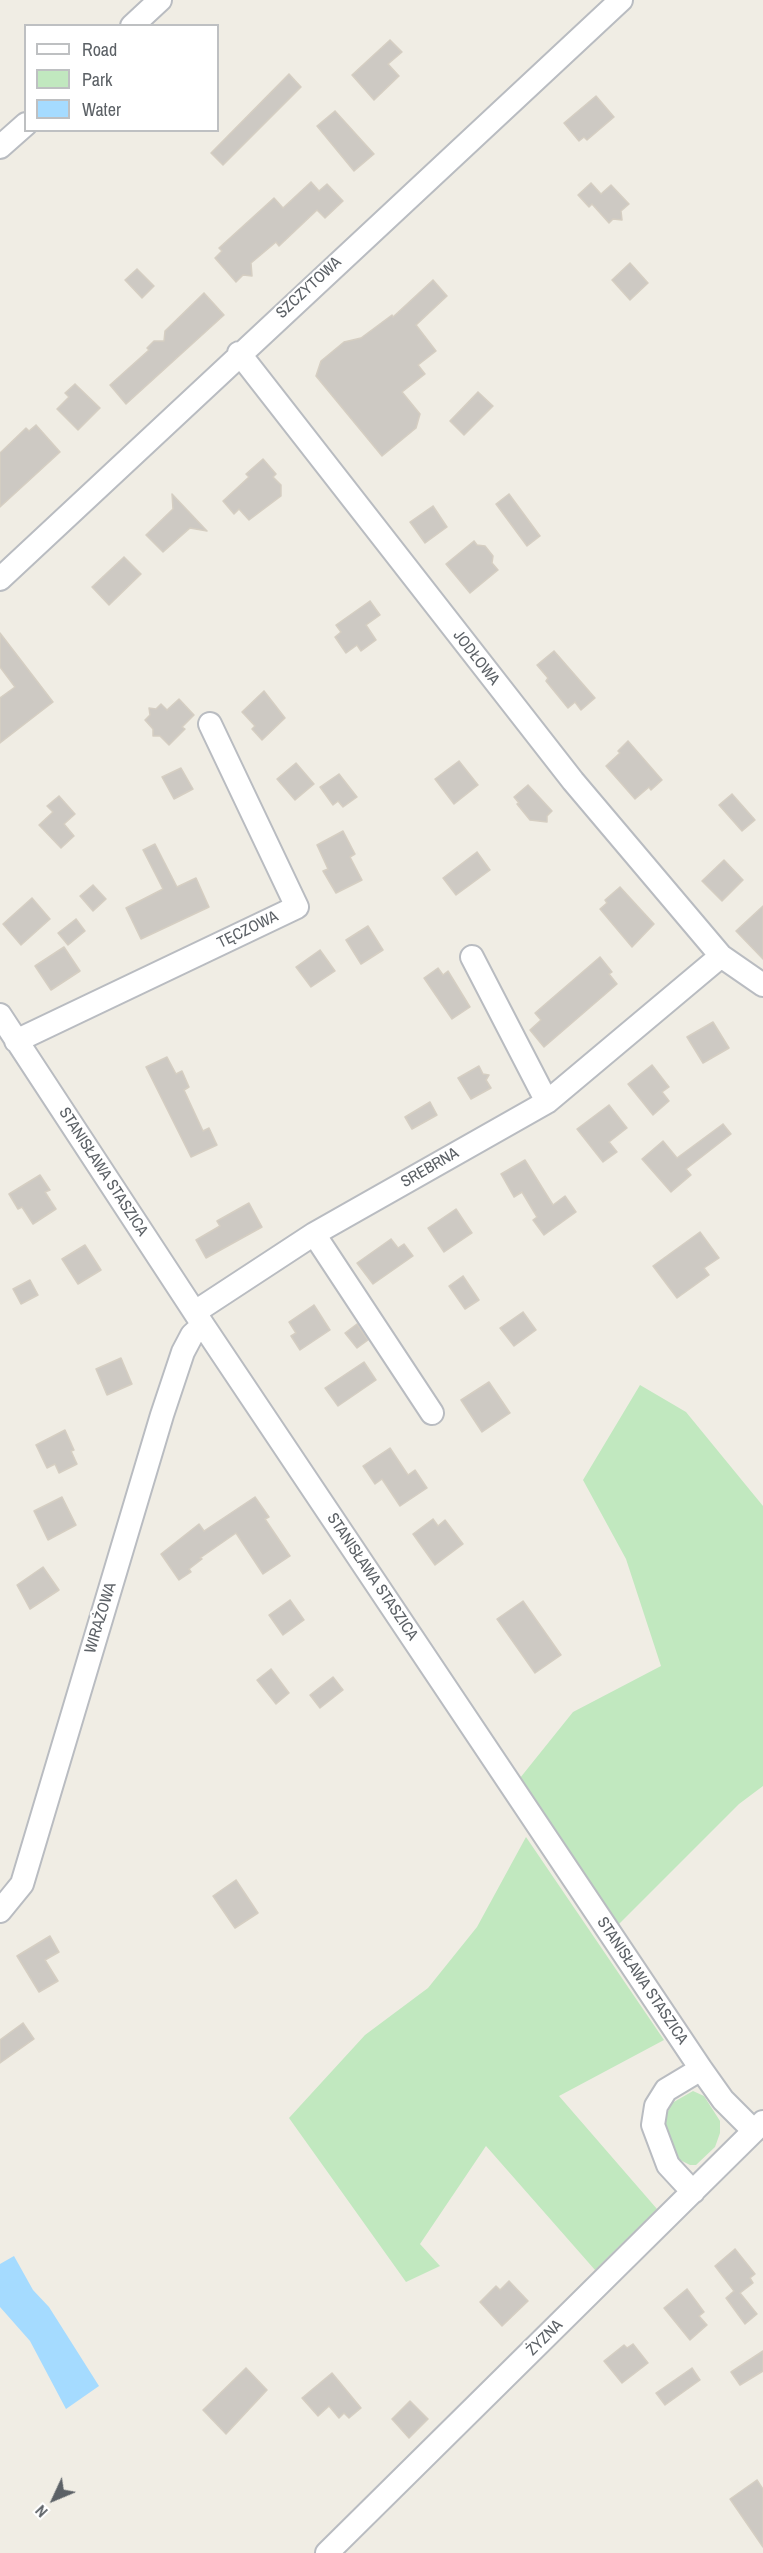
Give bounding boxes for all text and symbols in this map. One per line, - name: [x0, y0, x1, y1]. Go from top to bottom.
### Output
- legend: [24, 24, 219, 132]
- text: Road: [82, 37, 117, 62]
- text: Park: [82, 67, 112, 92]
- text: Water: [82, 97, 121, 122]
- street label: SZCZYTOWA: [273, 253, 345, 323]
- street label: JODŁOWA: [449, 627, 503, 689]
- street label: TĘCZOWA: [215, 907, 281, 953]
- street label: STANISŁAWA STASZICA: [54, 1104, 152, 1240]
- street label: SREBRNA: [398, 1144, 462, 1192]
- street label: STANISŁAWA STASZICA: [322, 1510, 422, 1644]
- street label: WIRAŻOWA: [81, 1580, 121, 1656]
- street label: STANISŁAWA STASZICA: [592, 1914, 692, 2048]
- street label: ŻYZNA: [523, 2316, 567, 2360]
- north arrow: [24, 2469, 84, 2529]
- text: N: [30, 2500, 52, 2523]

